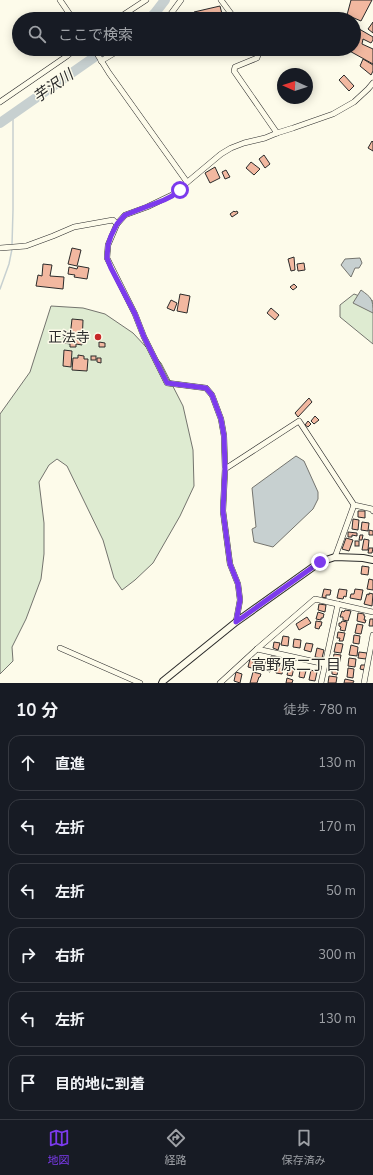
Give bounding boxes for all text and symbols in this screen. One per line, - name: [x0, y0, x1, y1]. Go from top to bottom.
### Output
- search box: [12, 12, 361, 56]
- icon: search: [26, 23, 48, 45]
- text: ここで検索: [58, 25, 133, 45]
- water label: 芋沢川: [29, 64, 79, 107]
- north arrow: [277, 68, 313, 104]
- route start: [171, 181, 189, 199]
- place label: 正法寺: [48, 328, 90, 347]
- marker: 正法寺: [93, 332, 103, 342]
- route end: [311, 553, 329, 571]
- district label: 高野原二丁目: [251, 655, 341, 675]
- text: 10 分: [16, 699, 58, 722]
- text: 徒歩 · 780 m: [283, 701, 357, 719]
- icon: ahead: [17, 752, 39, 774]
- text: 直進: [55, 754, 85, 774]
- text: 130 m: [318, 754, 356, 772]
- icon: left: [17, 816, 39, 838]
- text: 左折: [55, 818, 85, 838]
- text: 170 m: [318, 818, 356, 836]
- icon: left: [17, 880, 39, 902]
- text: 左折: [55, 882, 85, 902]
- text: 50 m: [326, 882, 356, 900]
- icon: right: [17, 944, 39, 966]
- text: 右折: [55, 946, 85, 966]
- text: 300 m: [318, 946, 356, 964]
- icon: left: [17, 1008, 39, 1030]
- text: 左折: [55, 1010, 85, 1030]
- text: 130 m: [318, 1010, 356, 1028]
- icon: arrive: [17, 1072, 39, 1094]
- text: 目的地に到着: [55, 1074, 145, 1094]
- tab: 地図: [48, 1127, 70, 1168]
- tab: 経路: [165, 1127, 187, 1168]
- tab: 保存済み: [282, 1127, 326, 1168]

